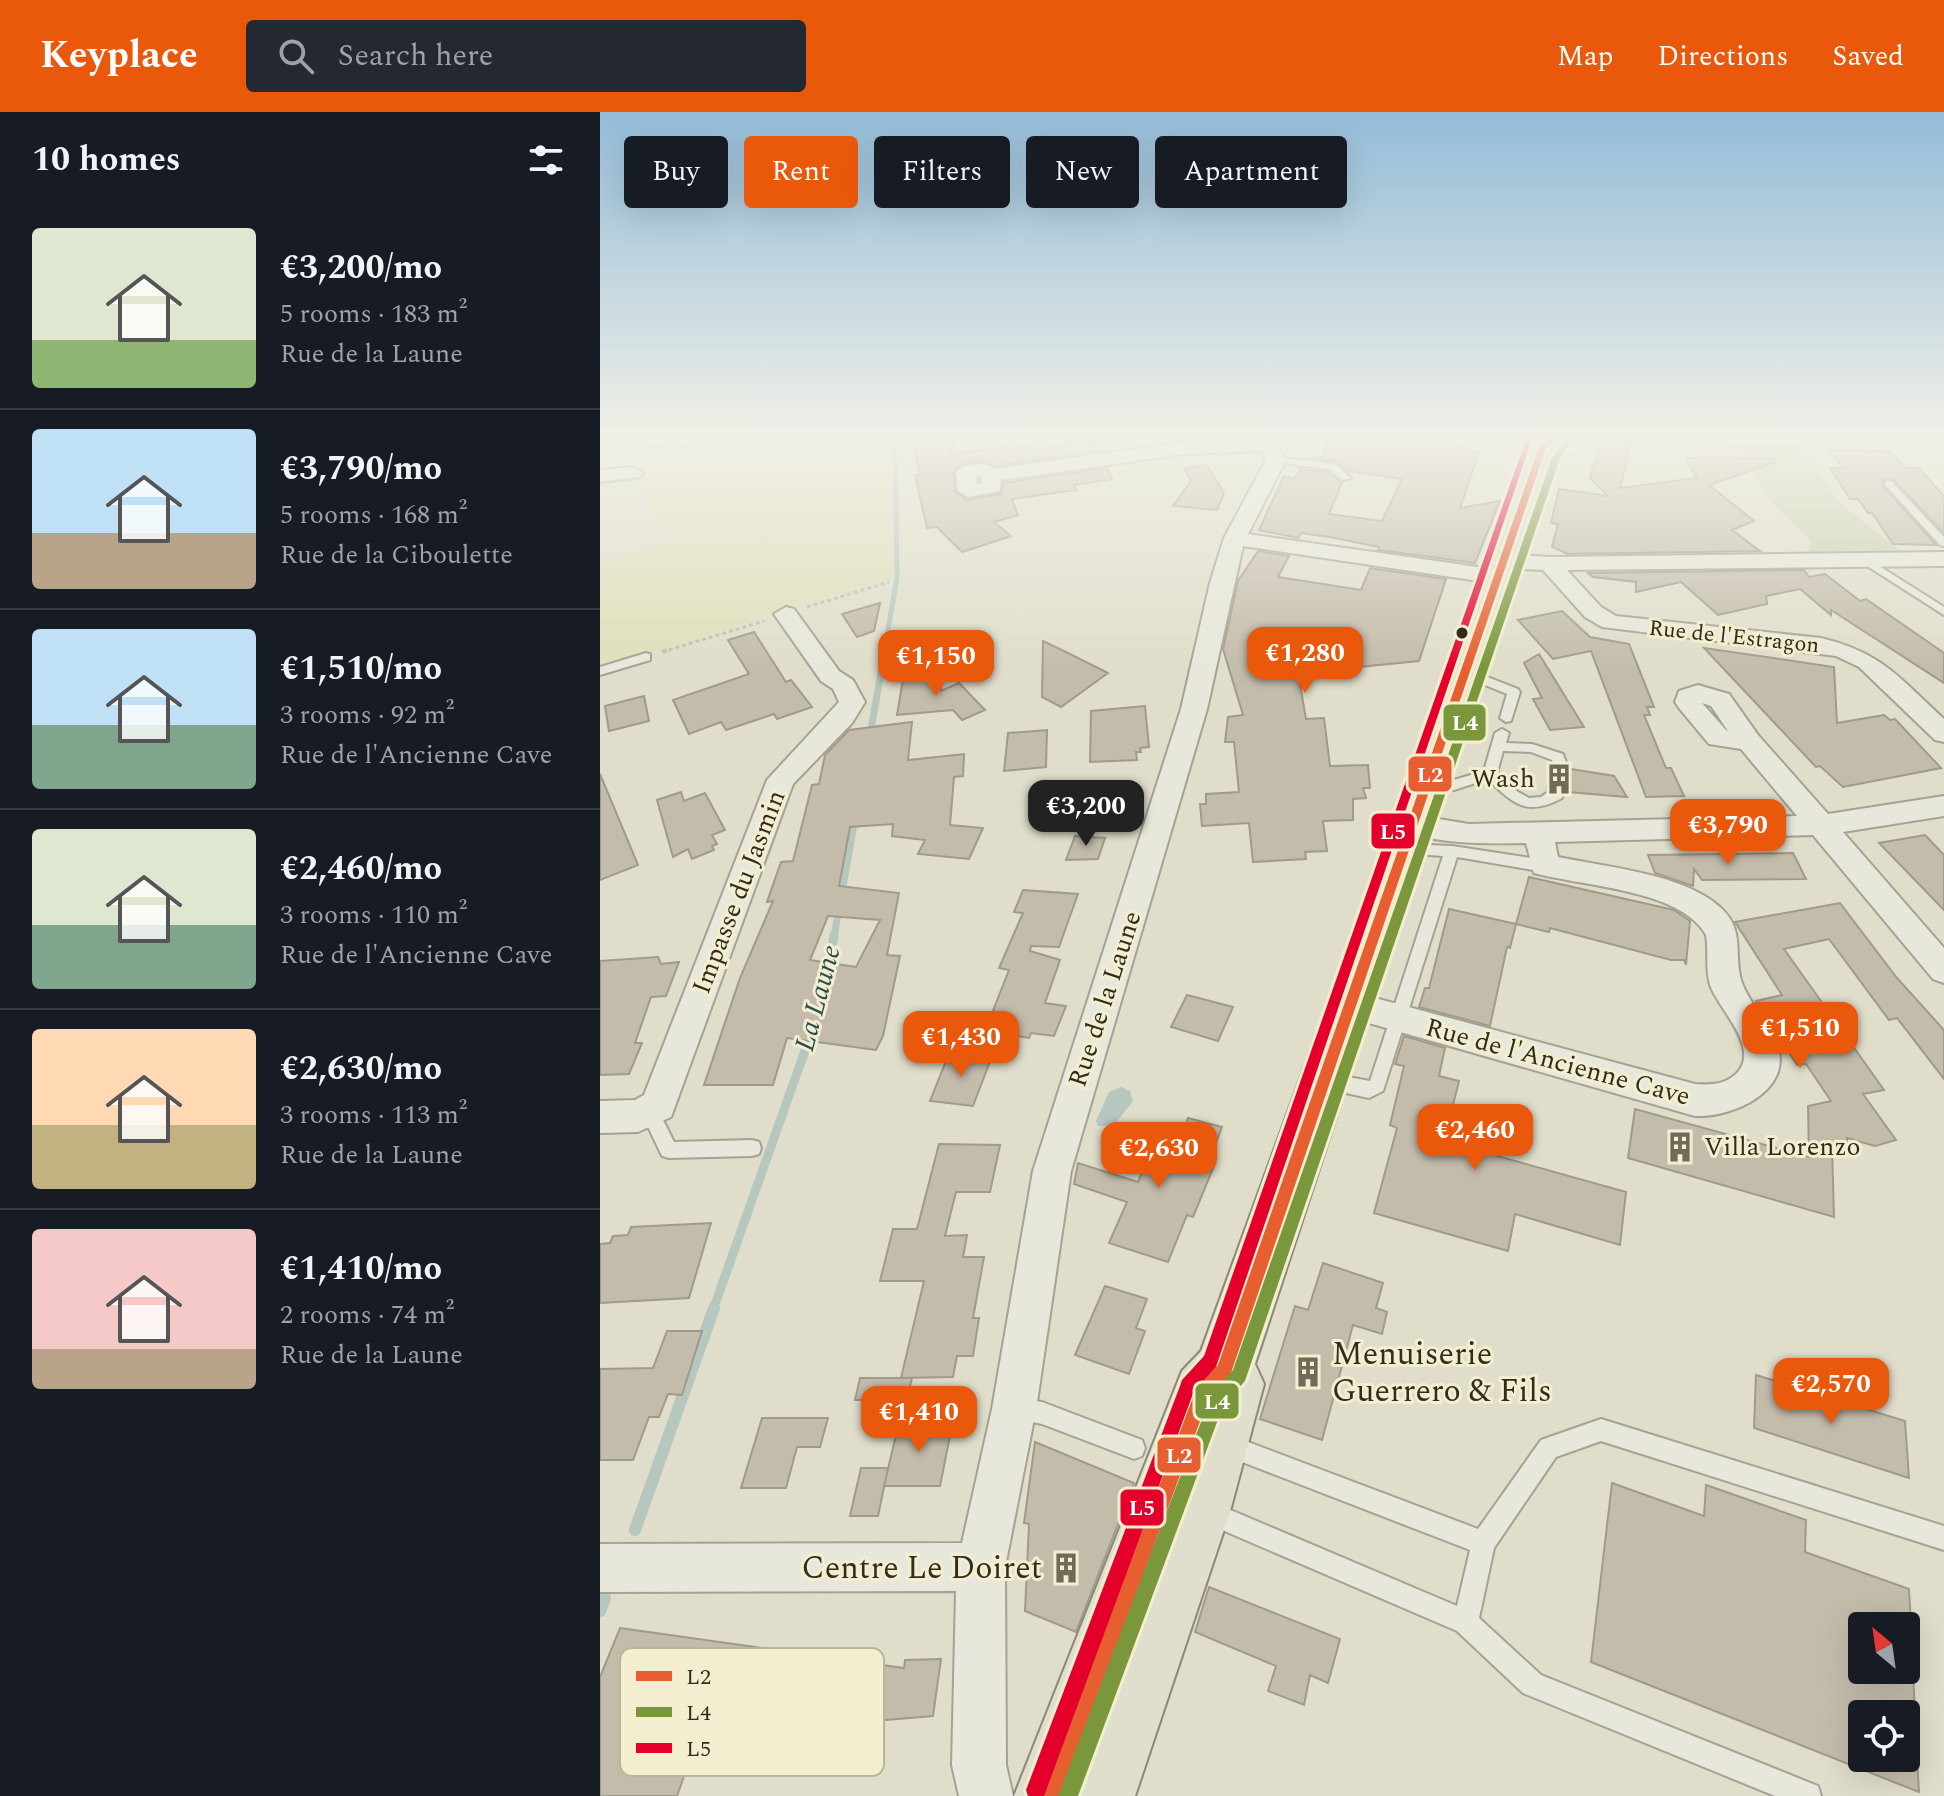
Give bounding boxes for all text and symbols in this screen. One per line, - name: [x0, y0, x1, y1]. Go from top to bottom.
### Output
- search box: [246, 20, 806, 92]
- text: Keyplace: [40, 27, 198, 85]
- text: Search here: [338, 33, 493, 79]
- icon: search: [274, 34, 318, 78]
- text: Map: [1557, 35, 1614, 78]
- text: Directions: [1658, 35, 1788, 78]
- text: Saved: [1832, 35, 1904, 78]
- text: 10 homes: [32, 134, 181, 186]
- chip: Buy: [624, 136, 728, 208]
- chip: Rent: [744, 136, 858, 208]
- chip: Filters: [874, 136, 1010, 208]
- chip: New: [1026, 136, 1139, 208]
- chip: Apartment: [1155, 136, 1347, 208]
- icon: filters: [524, 138, 568, 182]
- text: €3,200/mo: [280, 242, 442, 294]
- icon: home: [96, 260, 192, 356]
- text: 5 rooms · 183 m²: [280, 294, 467, 334]
- text: Rue de la Laune: [280, 334, 463, 374]
- text: €3,790/mo: [280, 443, 442, 495]
- icon: home: [96, 461, 192, 557]
- text: 5 rooms · 168 m²: [280, 495, 467, 535]
- text: Rue de la Ciboulette: [280, 535, 513, 575]
- street label: Rue de l'Estragon: [1647, 612, 1821, 662]
- unlabelled marker: [1454, 625, 1470, 641]
- pin: €1,280: [1240, 627, 1370, 695]
- pin: €1,150: [871, 630, 1001, 698]
- text: €1,280: [1265, 633, 1345, 673]
- text: €1,150: [896, 636, 976, 676]
- text: €1,510/mo: [280, 643, 442, 695]
- icon: home: [96, 661, 192, 757]
- text: 3 rooms · 92 m²: [280, 695, 454, 735]
- line badge: L4: [1442, 703, 1487, 742]
- text: L4: [1452, 707, 1479, 740]
- text: Rue de l'Ancienne Cave: [280, 735, 552, 775]
- line badge: L2: [1407, 755, 1453, 793]
- text: L2: [1417, 759, 1443, 792]
- place label: Wash: [1471, 759, 1535, 799]
- building icon: Wash: [1542, 762, 1576, 796]
- pin: €3,200: [1021, 780, 1151, 848]
- street label: Impasse du Jasmin: [682, 784, 796, 1000]
- text: €3,200: [1046, 786, 1126, 826]
- pin: €3,790: [1663, 799, 1793, 867]
- text: €3,790: [1688, 805, 1768, 845]
- line badge: L5: [1370, 812, 1416, 850]
- text: L5: [1380, 816, 1406, 849]
- text: €2,460/mo: [280, 843, 442, 895]
- icon: home: [96, 861, 192, 957]
- text: 3 rooms · 110 m²: [280, 895, 467, 935]
- street label: Rue de la Laune: [1058, 906, 1152, 1092]
- text: Rue de l'Ancienne Cave: [280, 935, 552, 975]
- water label: La Laune: [783, 940, 853, 1056]
- pin: €1,510: [1735, 1002, 1865, 1070]
- street label: Rue de l'Ancienne Cave: [1421, 1007, 1695, 1117]
- text: €1,510: [1760, 1008, 1840, 1048]
- pin: €1,430: [896, 1011, 1026, 1079]
- text: €1,430: [921, 1017, 1001, 1057]
- text: €2,630/mo: [280, 1043, 442, 1095]
- icon: home: [96, 1061, 192, 1157]
- text: 3 rooms · 113 m²: [280, 1095, 467, 1135]
- pin: €2,460: [1410, 1104, 1540, 1172]
- text: €2,460: [1435, 1110, 1515, 1150]
- pin: €2,630: [1094, 1122, 1224, 1190]
- place label: Villa Lorenzo: [1704, 1127, 1861, 1167]
- text: €2,630: [1119, 1128, 1199, 1168]
- building icon: Villa Lorenzo: [1663, 1130, 1697, 1164]
- text: Rue de la Laune: [280, 1135, 463, 1175]
- text: €1,410/mo: [280, 1243, 442, 1295]
- icon: home: [96, 1261, 192, 1357]
- text: 2 rooms · 74 m²: [280, 1295, 454, 1335]
- place label: Menuiserie Guerrero & Fils: [1332, 1330, 1552, 1416]
- text: Rue de la Laune: [280, 1335, 463, 1375]
- building icon: Menuiserie Guerrero & Fils: [1291, 1355, 1325, 1389]
- pin: €2,570: [1766, 1358, 1896, 1426]
- text: €2,570: [1791, 1364, 1871, 1404]
- line badge: L4: [1194, 1382, 1240, 1420]
- pin: €1,410: [854, 1386, 984, 1454]
- text: L4: [1204, 1386, 1231, 1419]
- text: €1,410: [879, 1392, 959, 1432]
- line badge: L2: [1156, 1436, 1202, 1474]
- text: L2: [1166, 1440, 1192, 1473]
- line badge: L5: [1119, 1488, 1165, 1527]
- text: L5: [1129, 1492, 1155, 1525]
- place label: Centre Le Doiret: [801, 1544, 1042, 1593]
- building icon: Centre Le Doiret: [1049, 1551, 1083, 1585]
- north arrow: [1848, 1612, 1920, 1684]
- map controls: [1848, 1612, 1920, 1772]
- legend: [620, 1648, 884, 1776]
- text: L2: [686, 1661, 711, 1694]
- text: L4: [686, 1697, 711, 1730]
- button: locate: [1848, 1700, 1920, 1772]
- text: L5: [686, 1733, 711, 1766]

